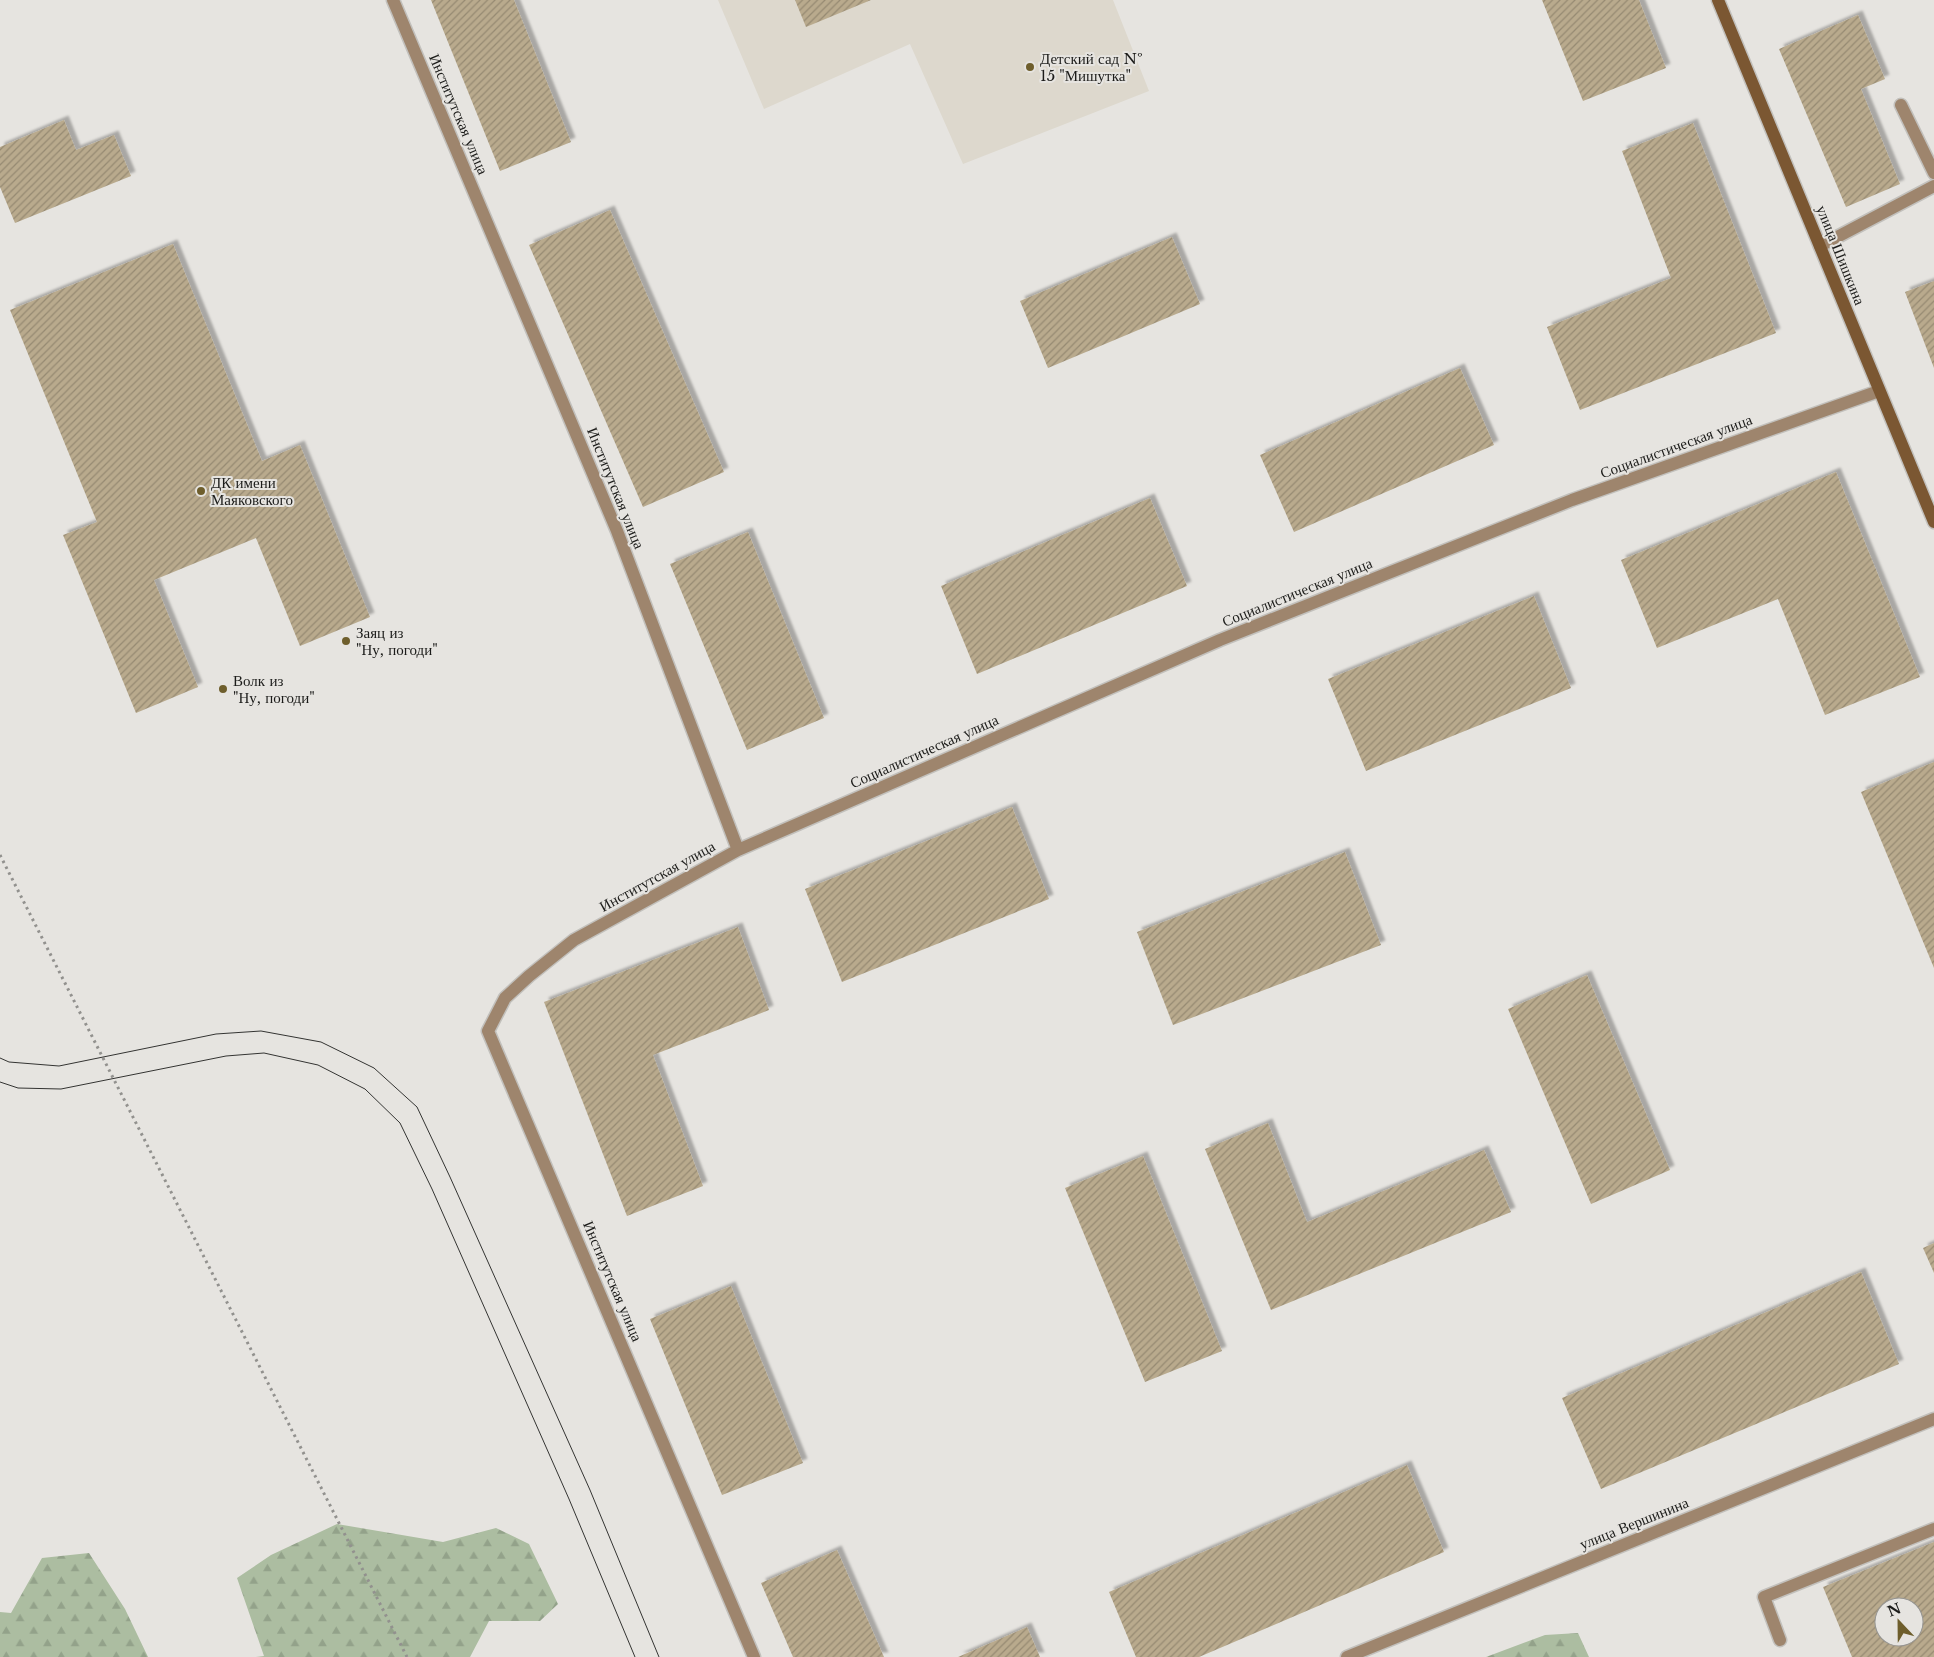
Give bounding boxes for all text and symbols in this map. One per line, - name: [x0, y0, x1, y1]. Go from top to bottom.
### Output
- place label: Детский сад № 15 "Мишутка": [1040, 49, 1143, 85]
- street label: Институтская улица: [425, 51, 493, 178]
- marker: Детский сад № 15 "Мишутка": [1024, 61, 1036, 73]
- street label: улица Шишкина: [1812, 202, 1870, 308]
- street label: Социалистическая улица: [1597, 410, 1755, 482]
- street label: Институтская улица: [583, 424, 649, 552]
- place label: ДК имени Маяковского: [211, 473, 293, 509]
- marker: ДК имени Маяковского: [195, 485, 207, 497]
- street label: Социалистическая улица: [1219, 553, 1375, 631]
- place label: Заяц из "Ну, погоди": [356, 623, 438, 659]
- marker: Заяц из "Ну, погоди": [340, 635, 352, 647]
- place label: Волк из "Ну, погоди": [233, 671, 315, 707]
- marker: Волк из "Ну, погоди": [217, 683, 229, 695]
- street label: Социалистическая улица: [847, 710, 1001, 792]
- street label: Институтская улица: [596, 836, 718, 916]
- street label: Институтская улица: [579, 1218, 647, 1345]
- street label: улица Вершинина: [1577, 1492, 1692, 1554]
- north arrow: [1874, 1597, 1924, 1647]
- text: N: [1885, 1599, 1904, 1621]

